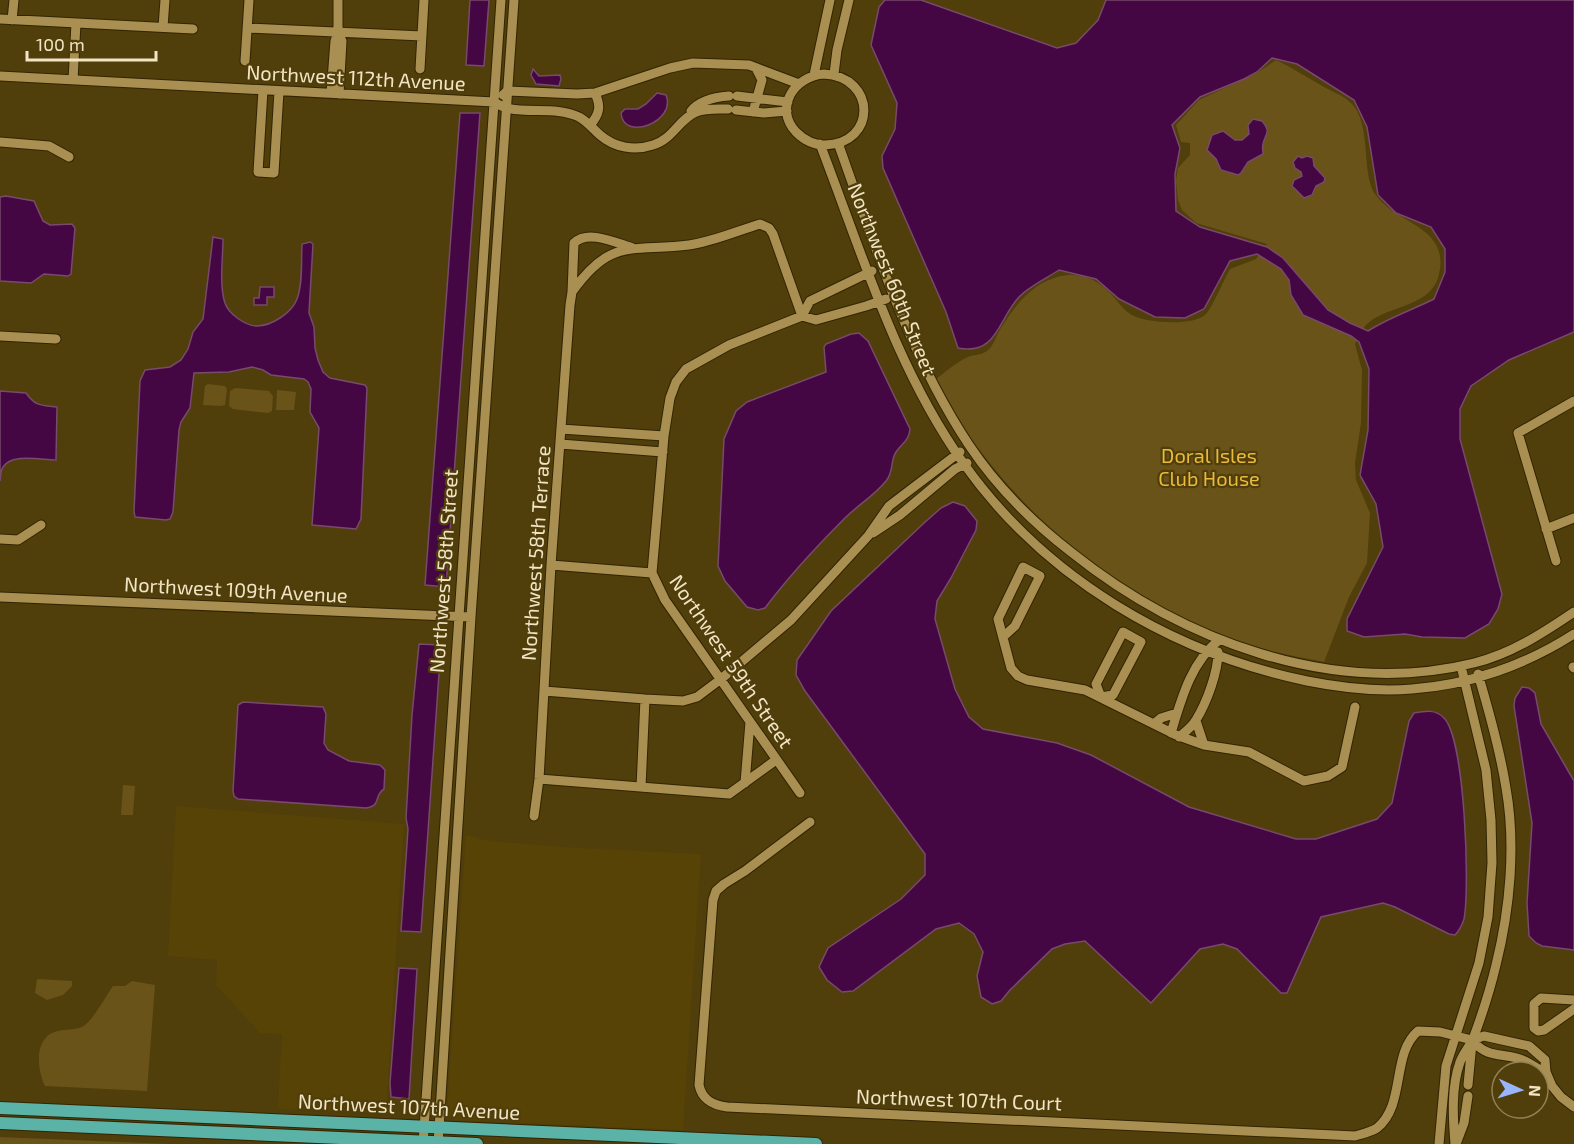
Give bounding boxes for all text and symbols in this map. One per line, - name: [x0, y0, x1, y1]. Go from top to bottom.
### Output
- scale bar: [27, 24, 156, 62]
- text: 100 m: [36, 33, 85, 55]
- street label: Northwest 112th Avenue: [246, 59, 466, 95]
- street label: Northwest 60th Street: [843, 180, 943, 379]
- park label: Doral Isles Club House: [1158, 443, 1260, 490]
- street label: Northwest 58th Terrace: [516, 445, 554, 661]
- street label: Northwest 58th Street: [424, 468, 462, 674]
- street label: Northwest 59th Street: [665, 570, 799, 752]
- street label: Northwest 109th Avenue: [124, 571, 348, 607]
- north arrow: [1490, 1060, 1550, 1120]
- street label: Northwest 107th Court: [856, 1083, 1063, 1115]
- text: N: [1526, 1085, 1545, 1098]
- street label: Northwest 107th Avenue: [297, 1088, 521, 1124]

